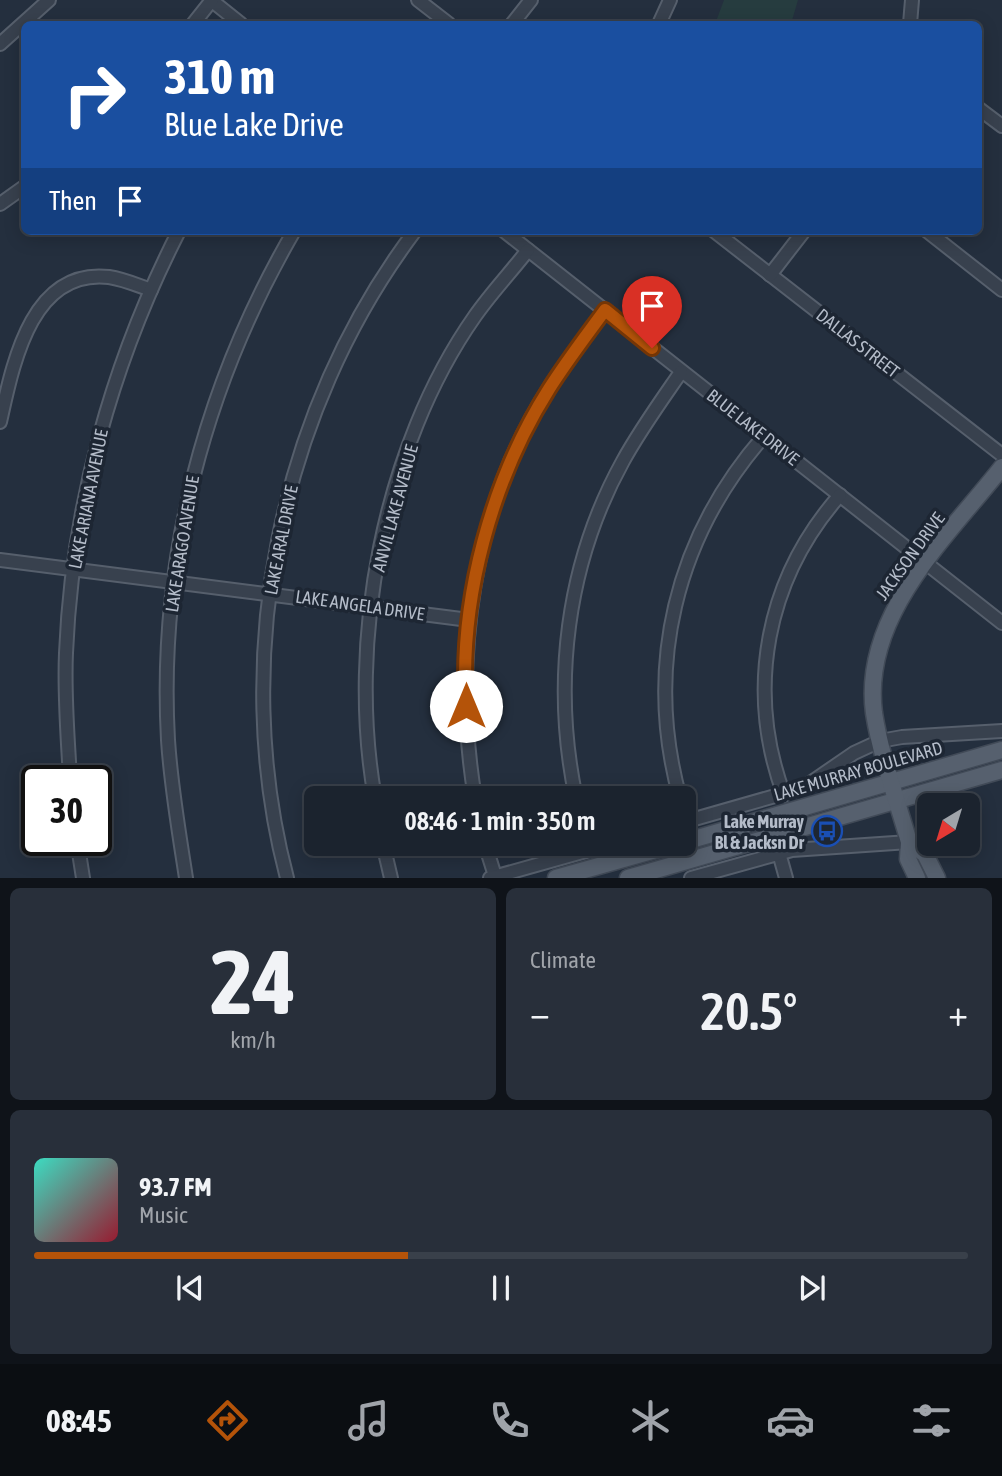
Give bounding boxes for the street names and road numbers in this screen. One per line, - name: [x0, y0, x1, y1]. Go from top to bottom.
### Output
- street label: DALLAS STREET: [812, 304, 904, 382]
- street label: BLUE LAKE DRIVE: [703, 385, 804, 470]
- street label: LAKE ARIANA AVENUE: [64, 427, 112, 571]
- street label: ANVIL LAKE AVENUE: [368, 442, 422, 574]
- street label: LAKE ARAGO AVENUE: [161, 474, 203, 614]
- street label: LAKE ARAL DRIVE: [260, 483, 302, 596]
- street label: JACKSON DRIVE: [871, 508, 949, 604]
- street label: LAKE ANGELA DRIVE: [294, 586, 426, 624]
- street label: LAKE MURRAY BOULEVARD: [771, 737, 945, 805]

